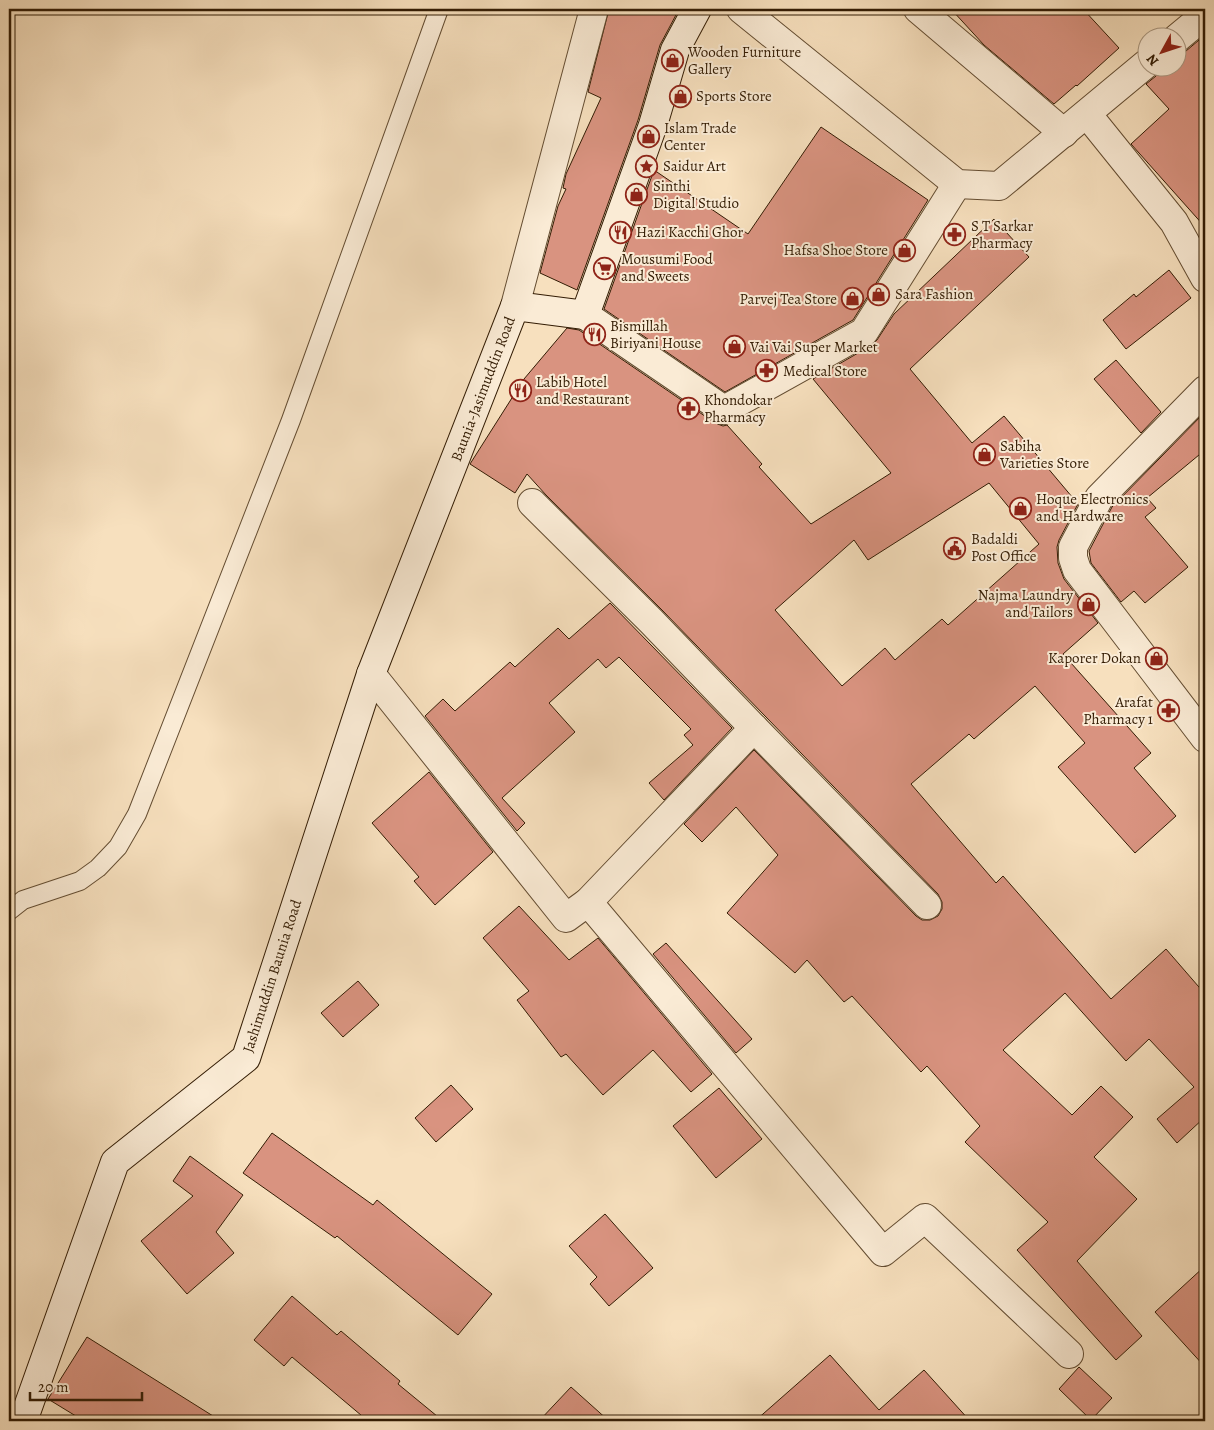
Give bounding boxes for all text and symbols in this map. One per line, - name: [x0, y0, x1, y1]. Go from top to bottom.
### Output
- north arrow: [1136, 28, 1186, 78]
- place label: Wooden Furniture Gallery: [687, 42, 801, 79]
- shop icon: Wooden Furniture Gallery: [660, 49, 684, 73]
- text: N: [1142, 50, 1163, 70]
- shop icon: Sports Store: [668, 84, 692, 108]
- place label: Sports Store: [696, 86, 772, 106]
- place label: Islam Trade Center: [664, 118, 737, 155]
- shop icon: Islam Trade Center: [636, 125, 660, 149]
- place icon: Saidur Art: [635, 154, 659, 178]
- place label: Saidur Art: [663, 156, 726, 176]
- place label: Sinthi Digital Studio: [653, 176, 739, 213]
- shop icon: Sinthi Digital Studio: [625, 183, 649, 207]
- place label: S T Sarkar Pharmacy: [971, 216, 1034, 253]
- restaurant icon: Hazi Kacchi Ghor: [608, 220, 632, 244]
- place label: Hazi Kacchi Ghor: [636, 222, 743, 242]
- pharmacy icon: S T Sarkar Pharmacy: [943, 223, 967, 247]
- shop icon: Hafsa Shoe Store: [892, 238, 916, 262]
- place label: Hafsa Shoe Store: [783, 240, 888, 260]
- place label: Mousumi Food and Sweets: [621, 249, 714, 286]
- supermarket icon: Mousumi Food and Sweets: [593, 256, 617, 280]
- shop icon: Sara Fashion: [867, 282, 891, 306]
- place label: Sara Fashion: [895, 284, 973, 304]
- shop icon: Parvej Tea Store: [841, 287, 865, 311]
- place label: Parvej Tea Store: [740, 289, 837, 309]
- street label: Baunia-Jasimuddin Road: [446, 313, 520, 464]
- place label: Bismillah Biriyani House: [610, 316, 701, 353]
- restaurant icon: Bismillah Biriyani House: [582, 323, 606, 347]
- shop icon: Vai Vai Super Market: [722, 335, 746, 359]
- place label: Vai Vai Super Market: [749, 337, 878, 357]
- pharmacy icon: Medical Store: [755, 359, 779, 383]
- place label: Medical Store: [783, 361, 867, 381]
- place label: Labib Hotel and Restaurant: [536, 372, 630, 409]
- restaurant icon: Labib Hotel and Restaurant: [508, 379, 532, 403]
- place label: Khondokar Pharmacy: [704, 390, 773, 427]
- pharmacy icon: Khondokar Pharmacy: [676, 397, 700, 421]
- place label: Sabiha Varieties Store: [999, 436, 1090, 473]
- shop icon: Sabiha Varieties Store: [972, 443, 996, 467]
- place label: Hoque Electronics and Hardware: [1036, 489, 1149, 526]
- shop icon: Hoque Electronics and Hardware: [1008, 496, 1032, 520]
- place label: Badaldi Post Office: [971, 529, 1037, 566]
- public building icon: Badaldi Post Office: [943, 536, 967, 560]
- place label: Najma Laundry and Tailors: [978, 585, 1073, 622]
- shop icon: Najma Laundry and Tailors: [1077, 592, 1101, 616]
- shop icon: Kaporer Dokan: [1145, 646, 1169, 670]
- place label: Kaporer Dokan: [1048, 648, 1141, 668]
- place label: Arafat Pharmacy 1: [1083, 692, 1153, 729]
- pharmacy icon: Arafat Pharmacy 1: [1157, 699, 1181, 723]
- street label: Jashimuddin Baunia Road: [238, 896, 306, 1055]
- scale bar: [30, 1370, 142, 1402]
- text: 20 m: [38, 1377, 69, 1397]

